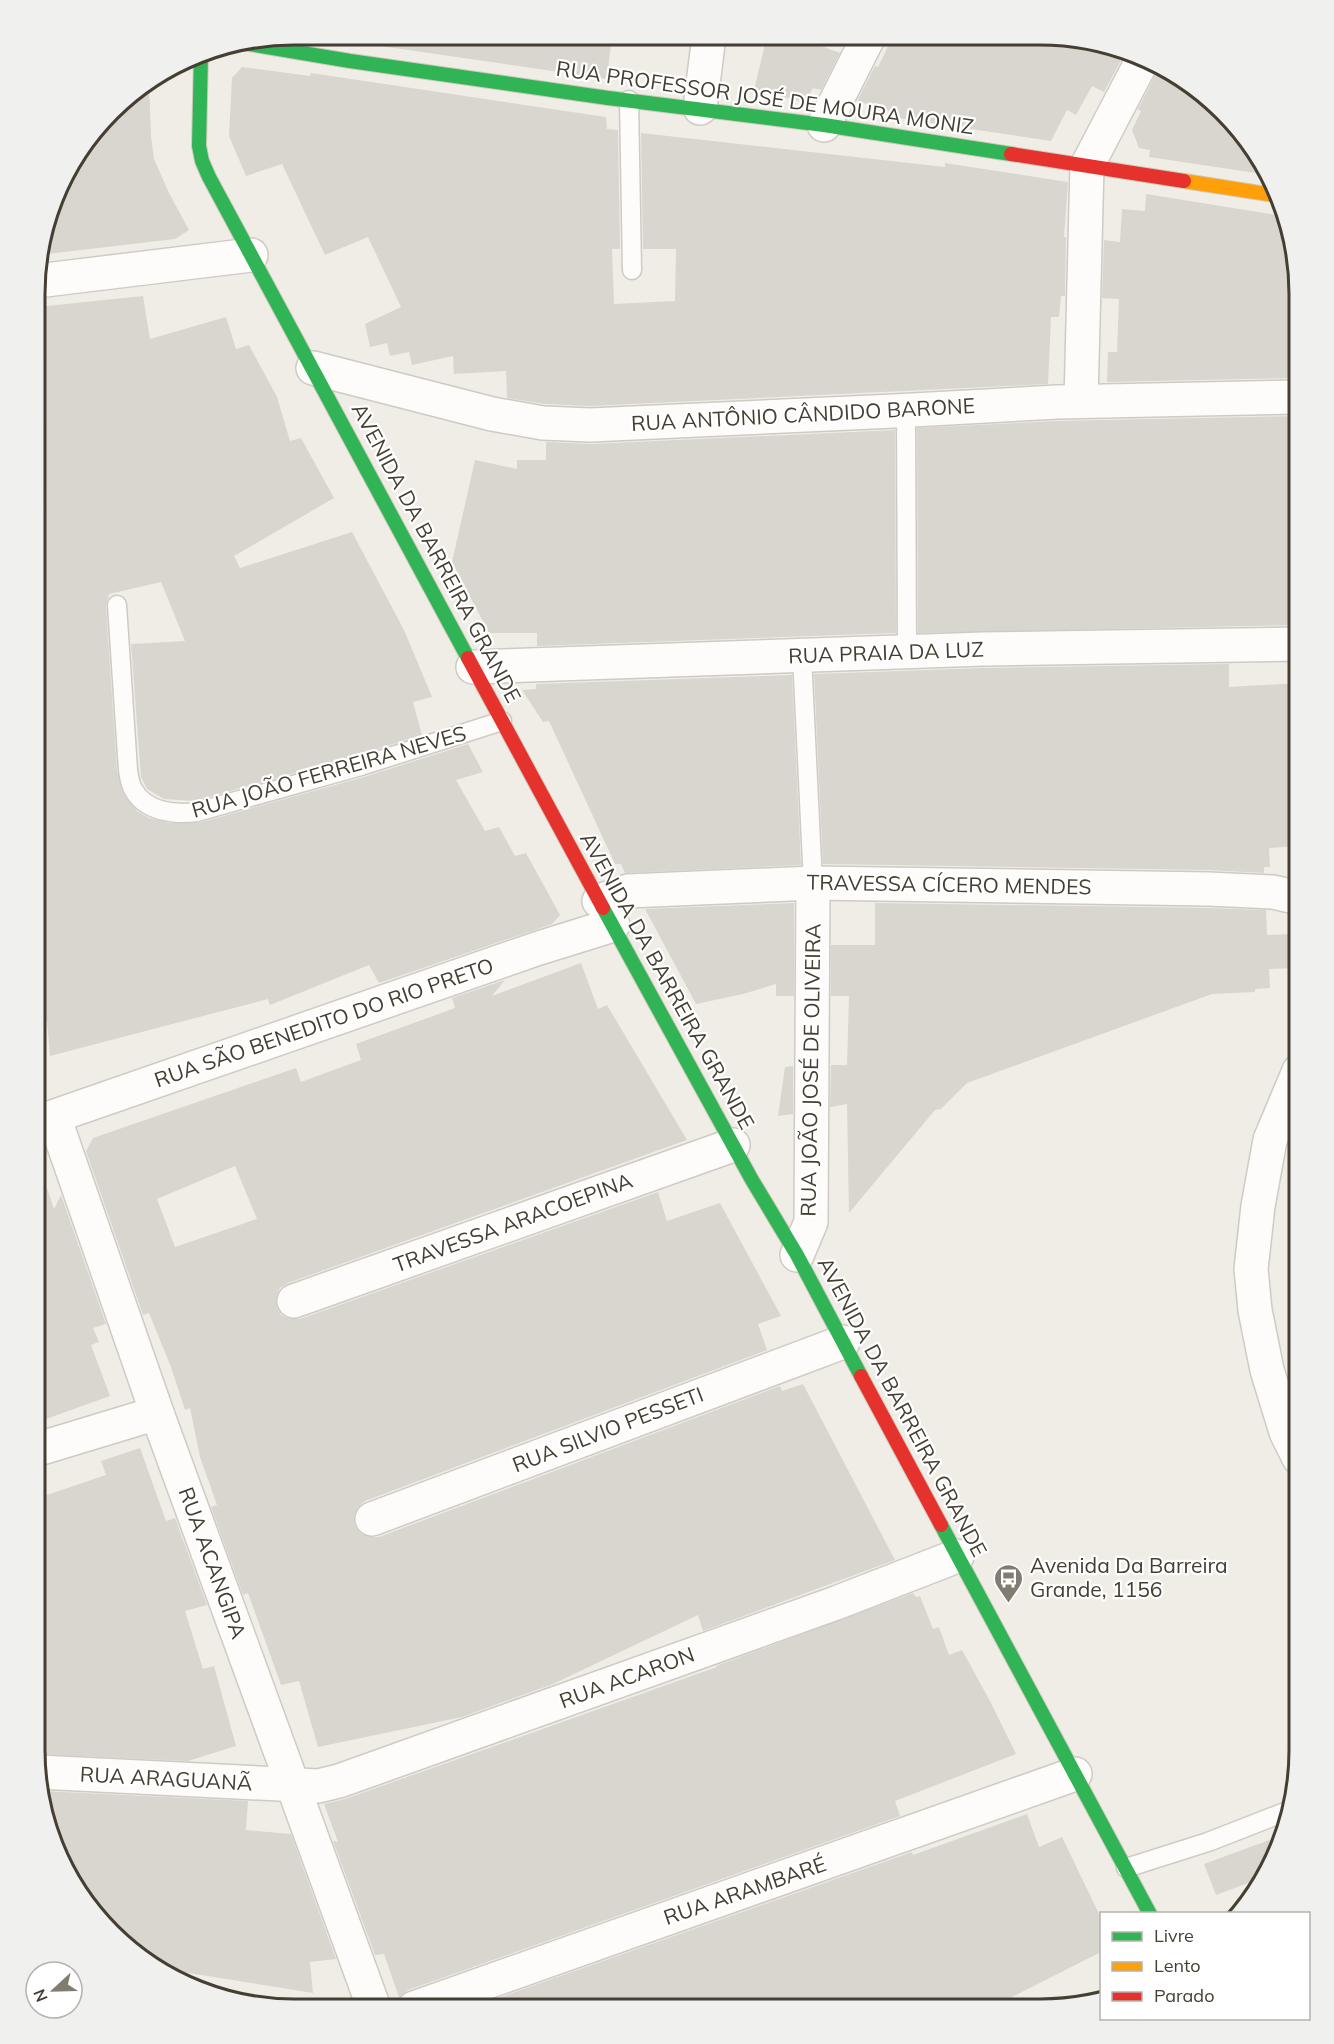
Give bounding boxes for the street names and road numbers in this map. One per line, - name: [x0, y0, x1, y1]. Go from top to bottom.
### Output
- street label: RUA PROFESSOR JOSÉ DE MOURA MONIZ: [555, 55, 976, 139]
- street label: RUA ANTÔNIO CÂNDIDO BARONE: [630, 392, 976, 436]
- street label: AVENIDA DA BARREIRA GRANDE: [347, 398, 527, 707]
- street label: RUA PRAIA DA LUZ: [788, 636, 984, 668]
- street label: RUA JOÃO FERREIRA NEVES: [188, 719, 469, 823]
- street label: AVENIDA DA BARREIRA GRANDE: [575, 827, 761, 1134]
- street label: TRAVESSA CÍCERO MENDES: [806, 869, 1092, 899]
- street label: RUA JOÃO JOSÉ DE OLIVEIRA: [794, 923, 826, 1217]
- street label: RUA SÃO BENEDITO DO RIO PRETO: [151, 952, 497, 1092]
- street label: TRAVESSA ARACOEPINA: [389, 1166, 636, 1277]
- street label: AVENIDA DA BARREIRA GRANDE: [813, 1252, 993, 1561]
- street label: RUA SILVIO PESSETI: [508, 1381, 707, 1478]
- street label: RUA ACANGIPA: [173, 1483, 253, 1643]
- street label: RUA ACARON: [556, 1641, 698, 1713]
- street label: RUA ARAGUANÃ: [79, 1760, 254, 1796]
- street label: RUA ARAMBARÉ: [660, 1850, 829, 1930]

